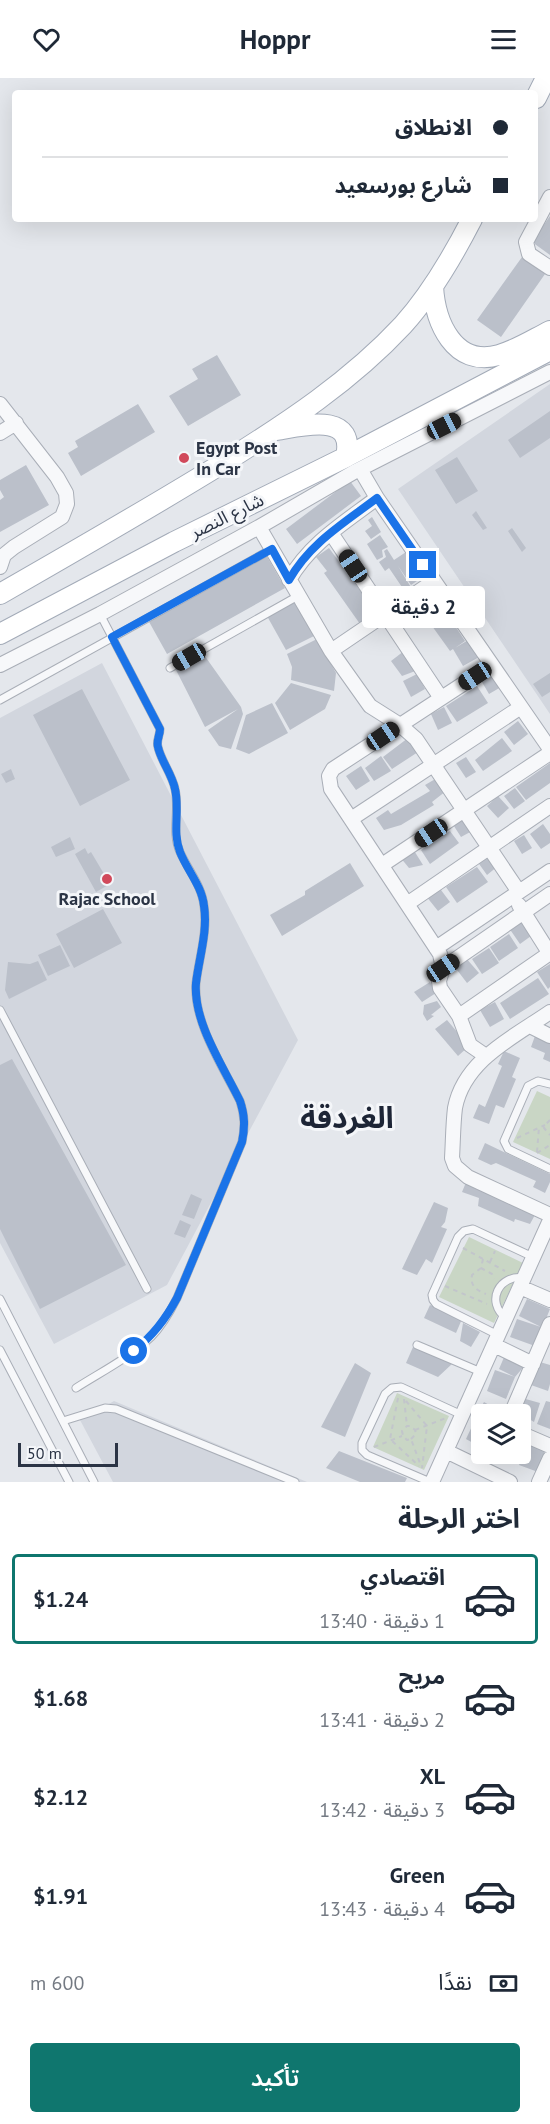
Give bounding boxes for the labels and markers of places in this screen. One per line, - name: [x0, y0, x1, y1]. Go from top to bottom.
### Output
- place label: Egypt Post In Car: [196, 436, 278, 480]
- marker: Egypt Post In Car: [177, 451, 191, 465]
- marker: Rajac School: [100, 872, 114, 886]
- place label: Rajac School: [58, 887, 156, 910]

